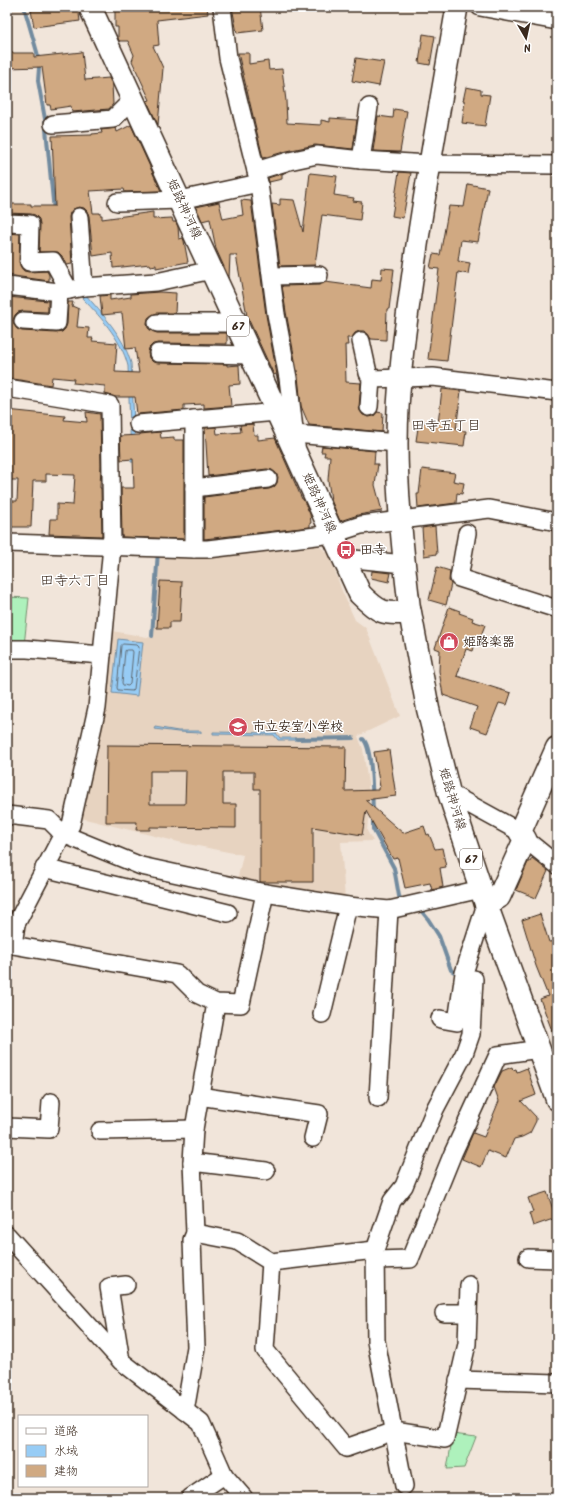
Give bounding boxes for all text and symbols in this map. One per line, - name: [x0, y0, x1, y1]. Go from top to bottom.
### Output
- north arrow: [506, 18, 546, 58]
- text: N: [523, 37, 532, 56]
- street label: 姫路神河線: [161, 175, 208, 244]
- road number: 67: [227, 316, 249, 336]
- district label: 田寺五丁目: [411, 415, 481, 437]
- street label: 姫路神河線: [296, 469, 342, 538]
- bus stop icon: 田寺: [335, 539, 357, 561]
- place label: 田寺: [360, 540, 386, 561]
- district label: 田寺六丁目: [40, 570, 110, 592]
- shop icon: 姫路楽器: [438, 631, 460, 653]
- place label: 姫路楽器: [463, 632, 515, 653]
- school or university icon: 市立安室小学校: [227, 716, 249, 738]
- place label: 市立安室小学校: [252, 717, 343, 738]
- street label: 姫路神河線: [432, 765, 472, 834]
- road number: 67: [460, 849, 482, 869]
- legend: [18, 1415, 148, 1487]
- text: 道路: [54, 1422, 78, 1441]
- text: 水域: [54, 1442, 78, 1461]
- text: 建物: [54, 1462, 78, 1481]

